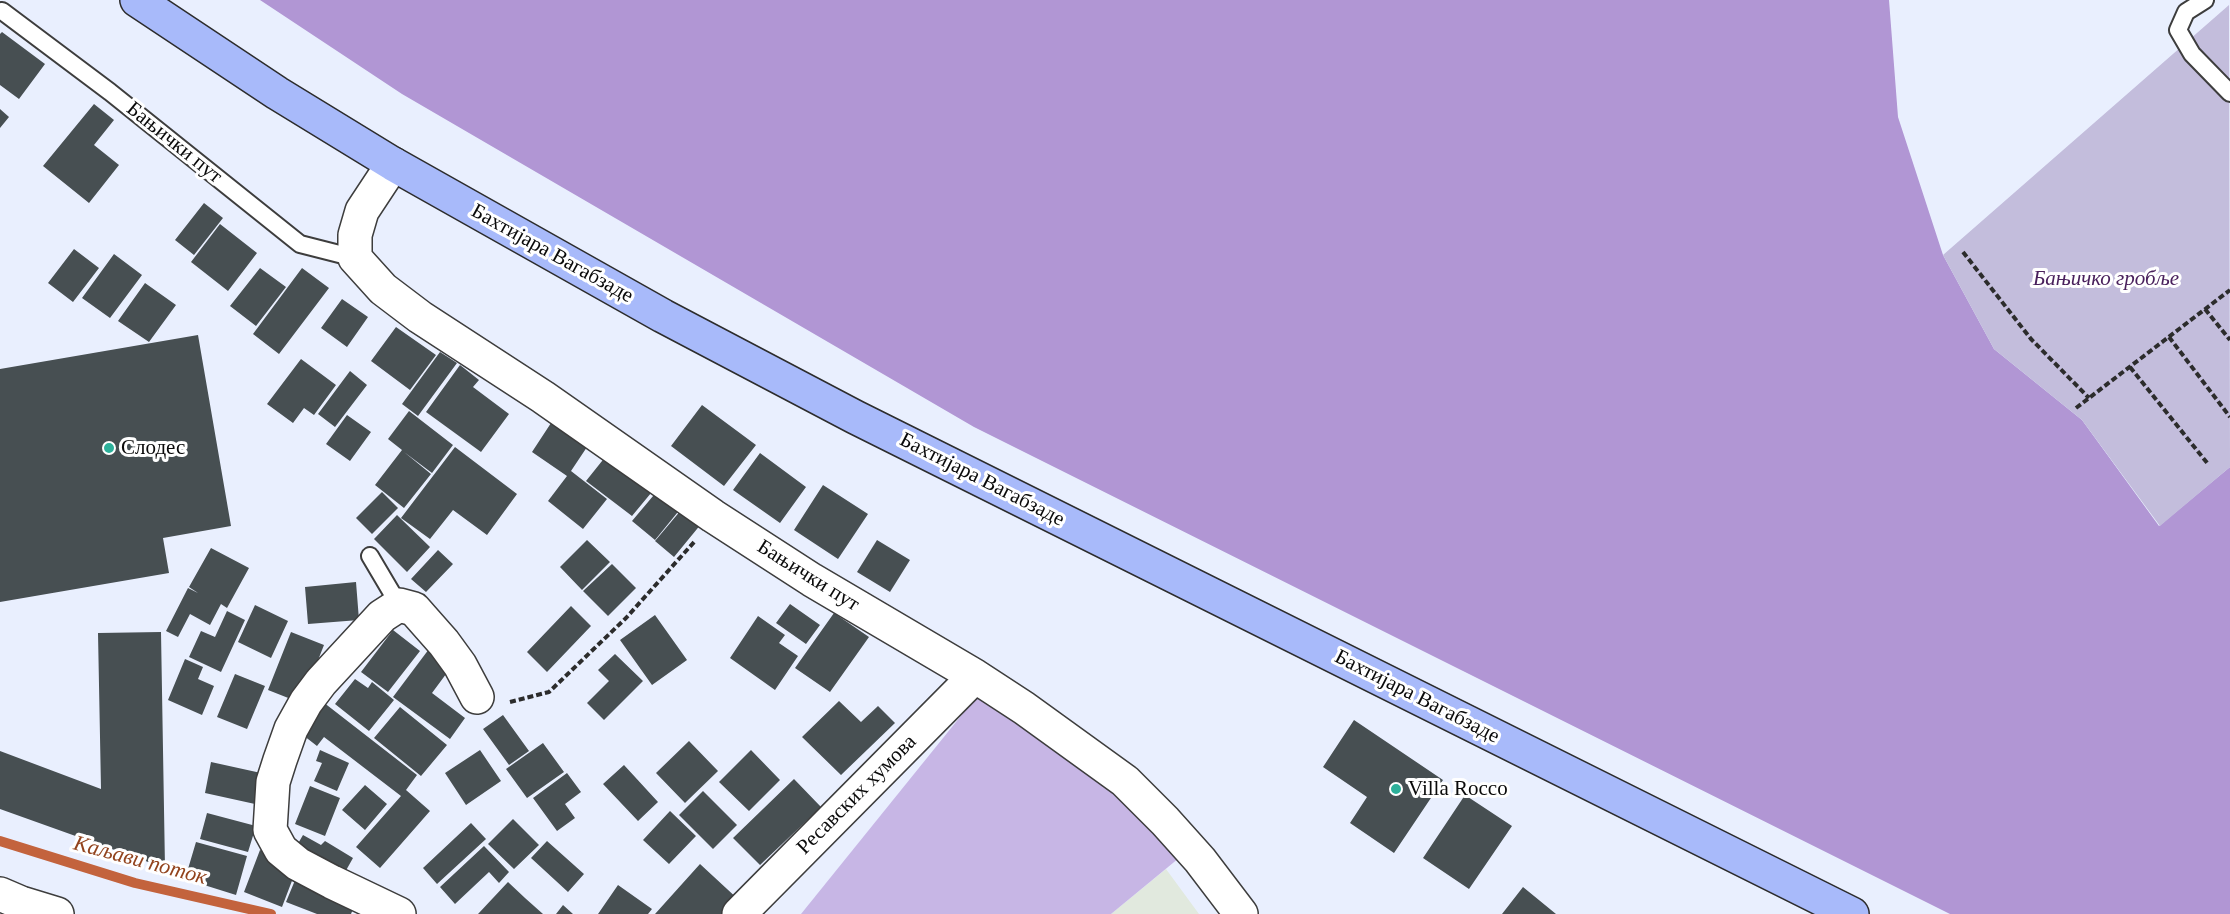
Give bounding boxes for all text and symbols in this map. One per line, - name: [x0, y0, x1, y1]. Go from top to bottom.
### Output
- street label: Бањички пут: [121, 97, 227, 189]
- street label: Бахтијара Вагабзаде: [466, 199, 638, 309]
- park label: Бањичко гробље: [2033, 266, 2179, 292]
- street label: Бахтијара Вагабзаде: [895, 428, 1069, 532]
- place label: Слодес: [121, 435, 185, 461]
- marker: Слодес: [102, 441, 116, 455]
- street label: Бањички пут: [752, 535, 864, 617]
- street label: Бахтијара Вагабзаде: [1330, 645, 1504, 749]
- street label: Ресавских хумова: [792, 730, 922, 860]
- place label: Villa Rocco: [1408, 776, 1508, 802]
- marker: Villa Rocco: [1389, 782, 1403, 796]
- water label: Каљави поток: [71, 831, 209, 891]

